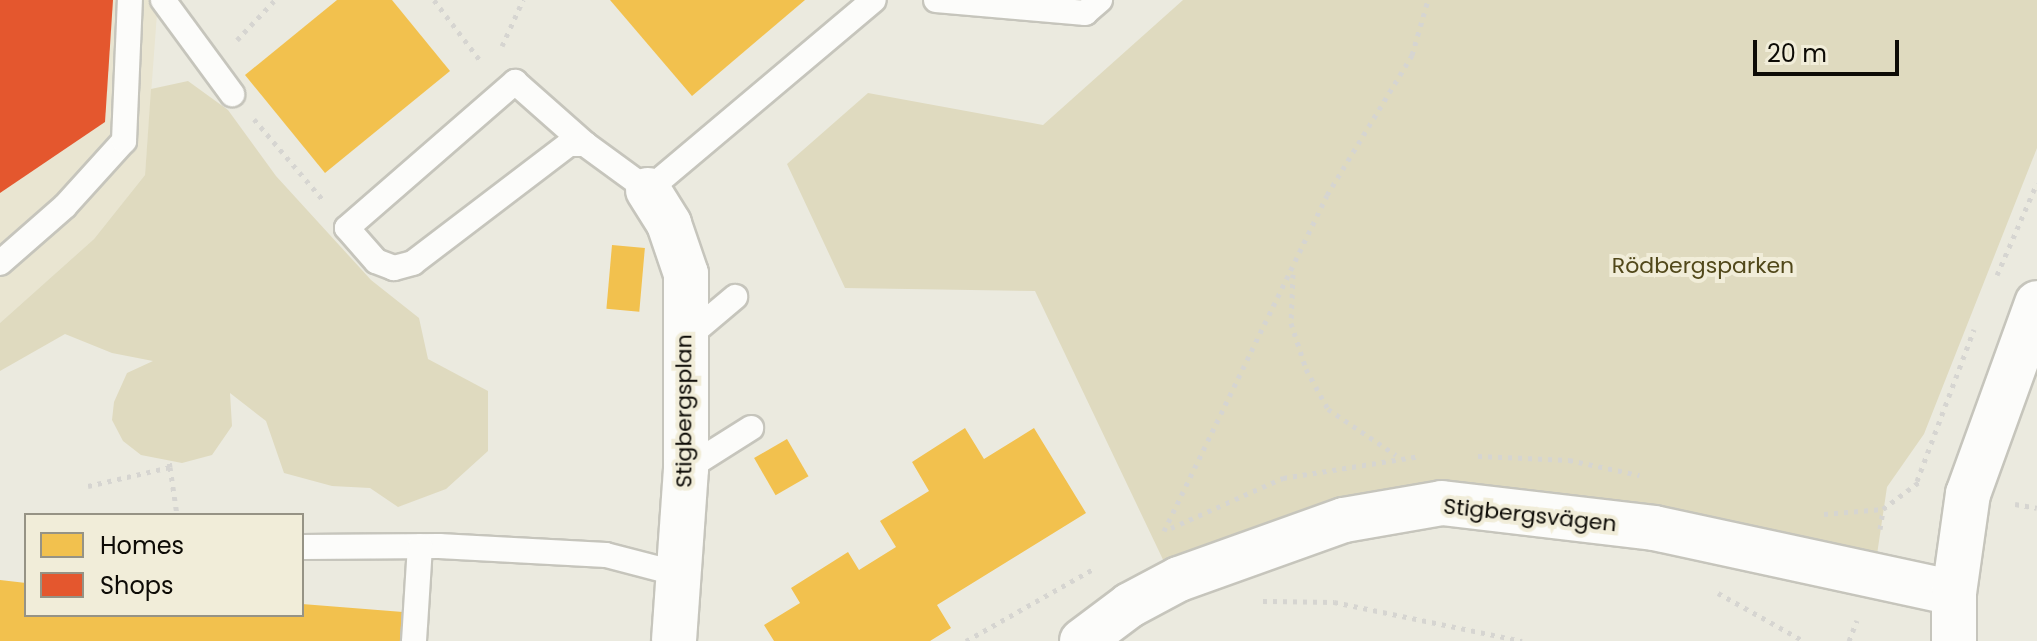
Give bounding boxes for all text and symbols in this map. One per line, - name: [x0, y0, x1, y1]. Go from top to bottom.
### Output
- scale bar: [1757, 24, 1903, 74]
- text: 20 m: [1767, 37, 1827, 70]
- park label: Rödbergsparken: [1612, 253, 1794, 279]
- street label: Stigbergsplan: [671, 334, 697, 488]
- street label: Stigbergsvägen: [1442, 493, 1618, 537]
- legend: [24, 513, 304, 617]
- text: Homes: [100, 529, 184, 562]
- text: Shops: [100, 569, 174, 602]

